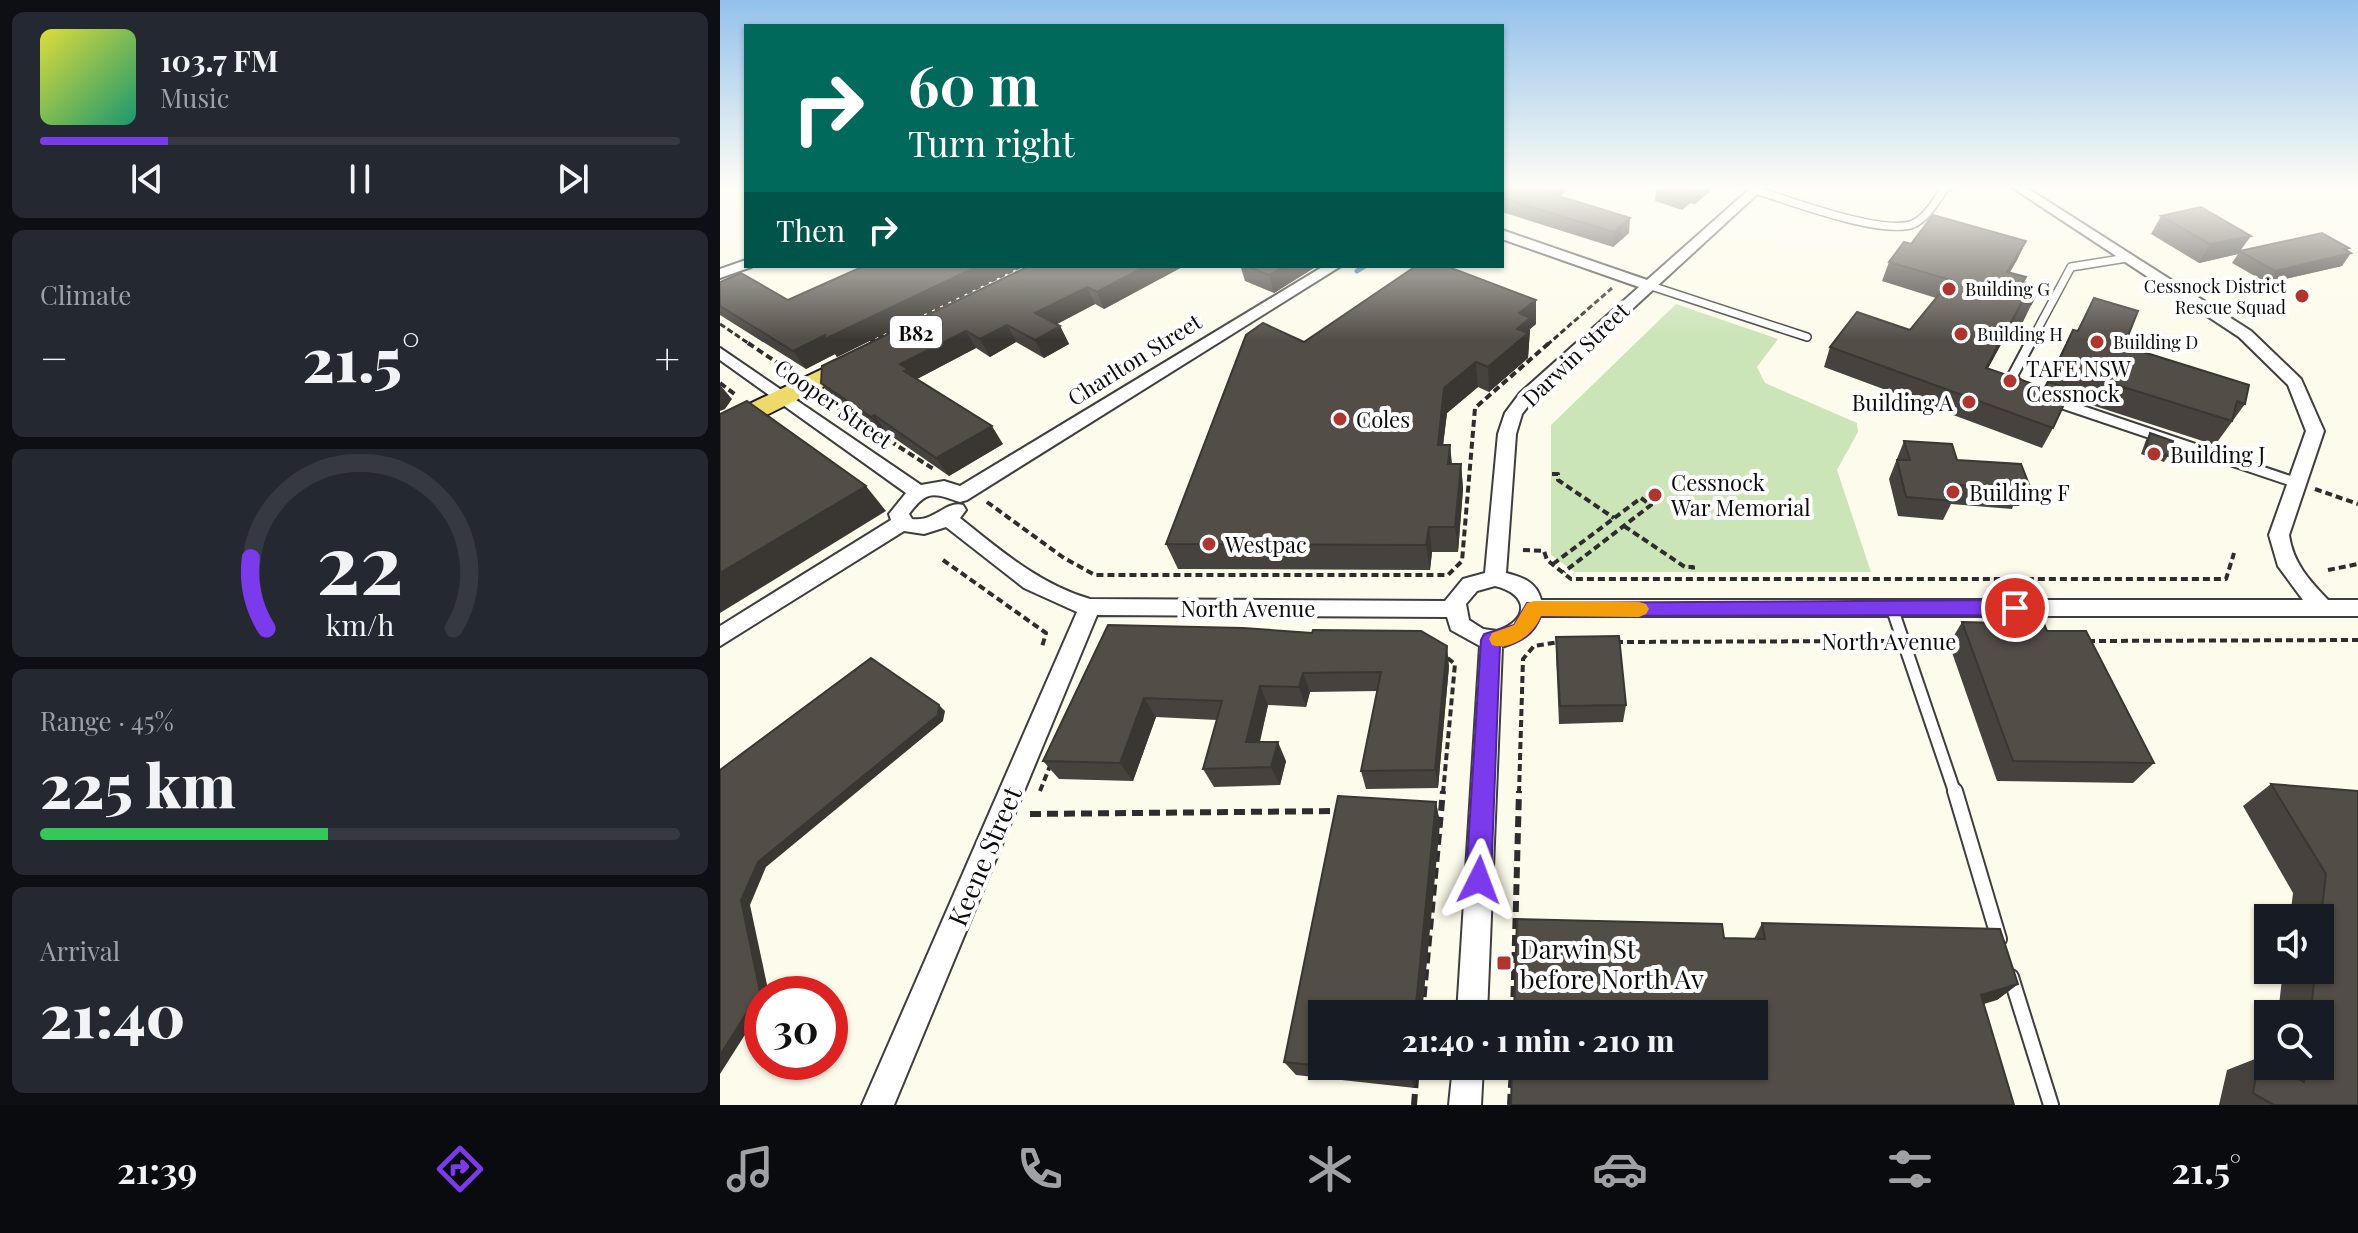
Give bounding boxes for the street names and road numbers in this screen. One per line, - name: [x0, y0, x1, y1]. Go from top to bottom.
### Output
- street label: Darwin Street: [1515, 295, 1636, 413]
- street label: Charlton Street: [1062, 305, 1208, 412]
- road number: B82: [890, 316, 942, 348]
- street label: Cooper Street: [769, 351, 900, 455]
- street label: North Avenue: [1180, 593, 1316, 623]
- street label: North Avenue: [1821, 626, 1957, 656]
- street label: Keene Street: [939, 780, 1029, 931]

